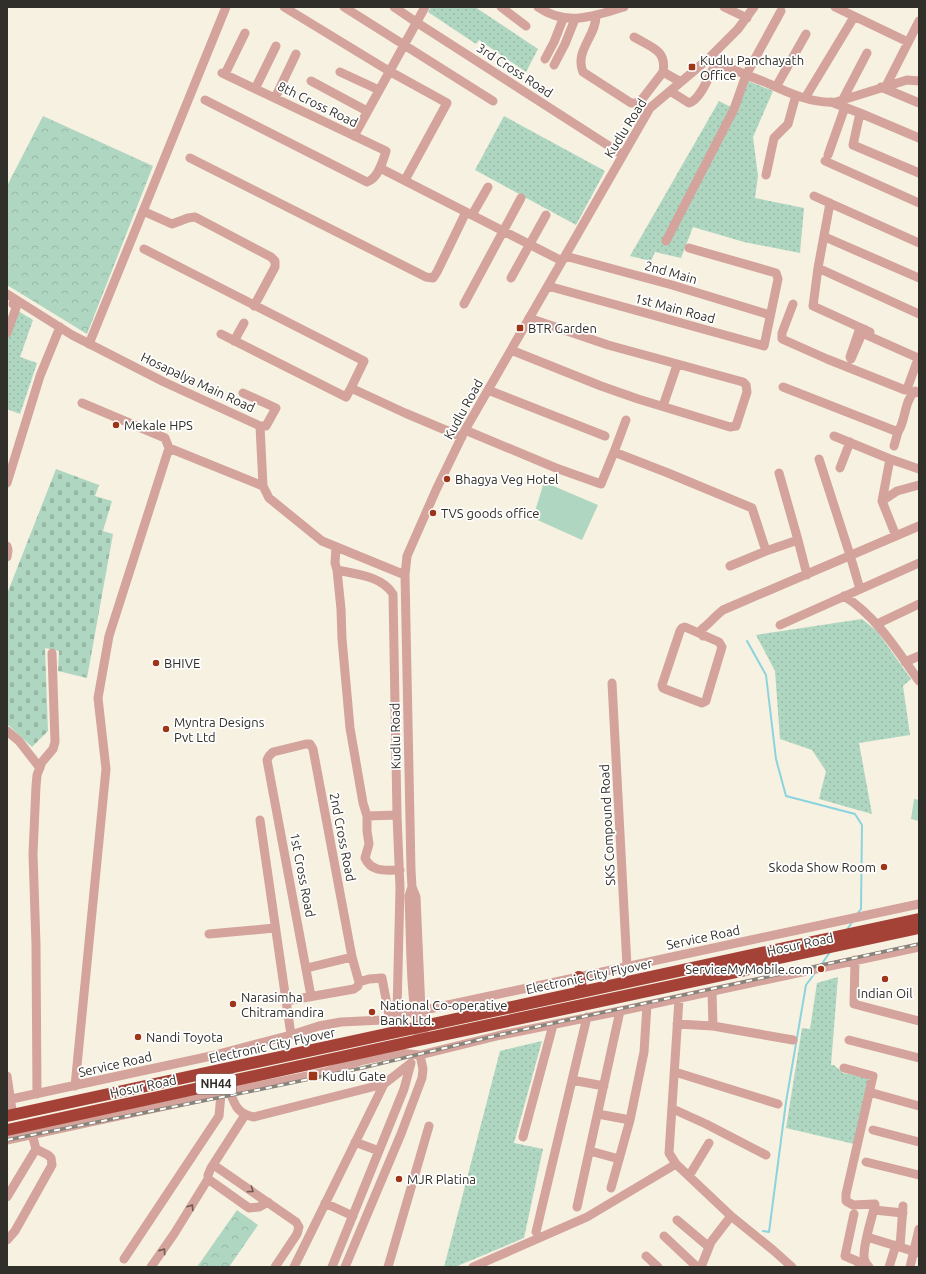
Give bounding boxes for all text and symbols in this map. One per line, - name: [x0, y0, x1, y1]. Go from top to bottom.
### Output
- street label: 3rd Cross Road: [474, 40, 556, 100]
- place label: Kudlu Panchayath Office: [700, 53, 804, 82]
- marker: Kudlu Panchayath Office: [687, 62, 697, 72]
- street label: 8th Cross Road: [276, 79, 360, 129]
- street label: Kudlu Road: [601, 96, 649, 160]
- street label: 2nd Main: [643, 258, 699, 286]
- street label: 1st Main Road: [633, 291, 717, 325]
- place label: BTR Garden: [528, 321, 597, 335]
- marker: BTR Garden: [515, 323, 525, 333]
- street label: Hosapalya Main Road: [139, 349, 257, 415]
- street label: Kudlu Road: [441, 376, 485, 442]
- place label: Mekale HPS: [124, 418, 193, 432]
- marker: Mekale HPS: [111, 420, 121, 430]
- place label: Bhagya Veg Hotel: [455, 472, 559, 486]
- marker: Bhagya Veg Hotel: [442, 474, 452, 484]
- place label: TVS goods office: [441, 506, 539, 520]
- marker: TVS goods office: [428, 508, 438, 518]
- place label: BHIVE: [164, 656, 200, 670]
- marker: BHIVE: [151, 658, 161, 668]
- street label: Kudlu Road: [387, 703, 403, 769]
- place label: Myntra Designs Pvt Ltd: [174, 715, 265, 744]
- marker: Myntra Designs Pvt Ltd: [161, 724, 171, 734]
- street label: SKS Compound Road: [597, 764, 617, 886]
- street label: 2nd Cross Road: [328, 791, 358, 883]
- street label: 1st Cross Road: [288, 832, 318, 918]
- place label: Skoda Show Room: [769, 860, 876, 874]
- marker: Skoda Show Room: [879, 862, 889, 872]
- street label: Service Road: [665, 922, 741, 952]
- street label: Hosur Road: [765, 930, 835, 958]
- street label: Electronic City Flyover: [524, 956, 654, 996]
- place label: ServiceMyMobile.com: [685, 962, 813, 976]
- marker: ServiceMyMobile.com: [816, 964, 826, 974]
- marker: Indian Oil: [880, 974, 890, 984]
- place label: Indian Oil: [857, 986, 913, 1000]
- place label: Narasimha Chitramandira: [241, 990, 324, 1019]
- place label: National Co-operative Bank Ltd.: [380, 998, 507, 1027]
- marker: Narasimha Chitramandira: [228, 999, 238, 1009]
- marker: National Co-operative Bank Ltd.: [367, 1007, 377, 1017]
- street label: Electronic City Flyover: [207, 1025, 337, 1065]
- place label: Nandi Toyota: [146, 1030, 223, 1044]
- marker: Nandi Toyota: [133, 1032, 143, 1042]
- street label: Service Road: [77, 1049, 153, 1079]
- place label: Kudlu Gate: [322, 1069, 386, 1083]
- marker: Kudlu Gate: [307, 1070, 319, 1082]
- street label: Hosur Road: [108, 1072, 178, 1100]
- road number: NH44: [196, 1074, 236, 1094]
- place label: MJR Platina: [407, 1172, 476, 1186]
- marker: MJR Platina: [394, 1174, 404, 1184]
- one-way arrow: [246, 1185, 253, 1192]
- one-way arrow: [186, 1204, 193, 1211]
- one-way arrow: [158, 1248, 165, 1255]

